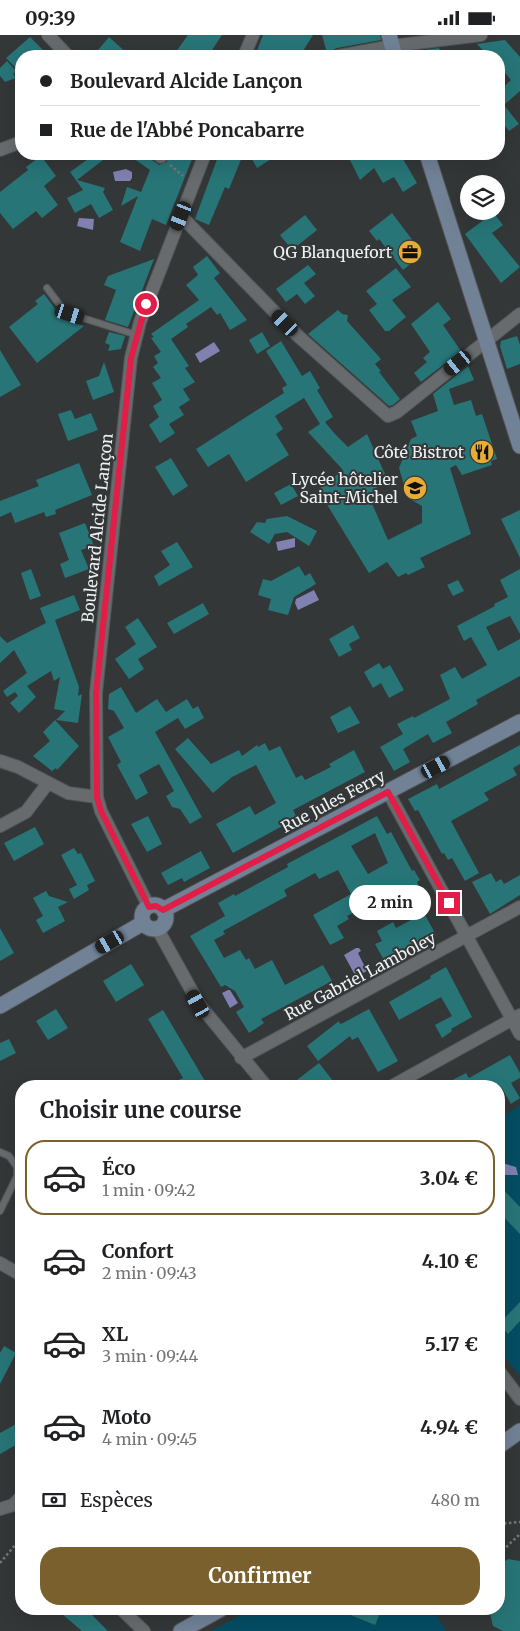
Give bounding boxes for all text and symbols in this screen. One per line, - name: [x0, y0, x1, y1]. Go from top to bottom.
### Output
- text: 09:39: [25, 6, 76, 30]
- text: Boulevard Alcide Lançon: [70, 69, 302, 93]
- text: Rue de l'Abbé Poncabarre: [70, 118, 304, 142]
- map controls: [460, 175, 505, 220]
- button: layers: [460, 175, 505, 220]
- car: [168, 199, 193, 233]
- office icon: QG Blanquefort: [397, 239, 423, 265]
- place label: QG Blanquefort: [273, 242, 393, 262]
- route start: [135, 293, 157, 315]
- car: [53, 302, 86, 326]
- car: [269, 307, 300, 339]
- car: [441, 348, 474, 378]
- street label: Boulevard Alcide Lançon: [77, 432, 117, 624]
- restaurant icon: Côté Bistrot: [469, 439, 495, 465]
- place label: Côté Bistrot: [374, 442, 465, 462]
- place label: Lycée hôtelier Saint-Michel: [291, 469, 398, 507]
- school or university icon: Lycée hôtelier Saint-Michel: [402, 475, 428, 501]
- car: [419, 753, 452, 781]
- street label: Rue Jules Ferry: [278, 765, 389, 837]
- callout: 2 min: [349, 885, 432, 921]
- text: 2 min: [367, 892, 413, 912]
- route end: [438, 892, 460, 914]
- street label: Rue Gabriel Lamboley: [281, 927, 440, 1024]
- car: [93, 928, 126, 956]
- car: [184, 987, 211, 1021]
- text: Choisir une course: [40, 1096, 241, 1124]
- icon: car: [42, 1155, 87, 1200]
- text: Éco: [102, 1156, 135, 1180]
- text: 3.04 €: [420, 1166, 478, 1190]
- text: 1 min · 09:42: [102, 1180, 195, 1200]
- icon: car: [42, 1238, 87, 1283]
- text: Confort: [102, 1239, 174, 1263]
- text: 4.10 €: [422, 1249, 478, 1273]
- text: 2 min · 09:43: [102, 1263, 197, 1283]
- icon: car: [42, 1321, 87, 1366]
- text: XL: [102, 1322, 128, 1346]
- text: 5.17 €: [425, 1332, 478, 1356]
- text: 3 min · 09:44: [102, 1346, 198, 1366]
- icon: car: [42, 1404, 87, 1449]
- text: Moto: [102, 1405, 151, 1429]
- text: 4.94 €: [420, 1415, 478, 1439]
- text: 4 min · 09:45: [102, 1429, 197, 1449]
- icon: cash: [40, 1486, 68, 1514]
- text: Espèces: [80, 1488, 153, 1512]
- text: 480 m: [431, 1490, 480, 1510]
- button: Confirmer: [40, 1547, 480, 1605]

